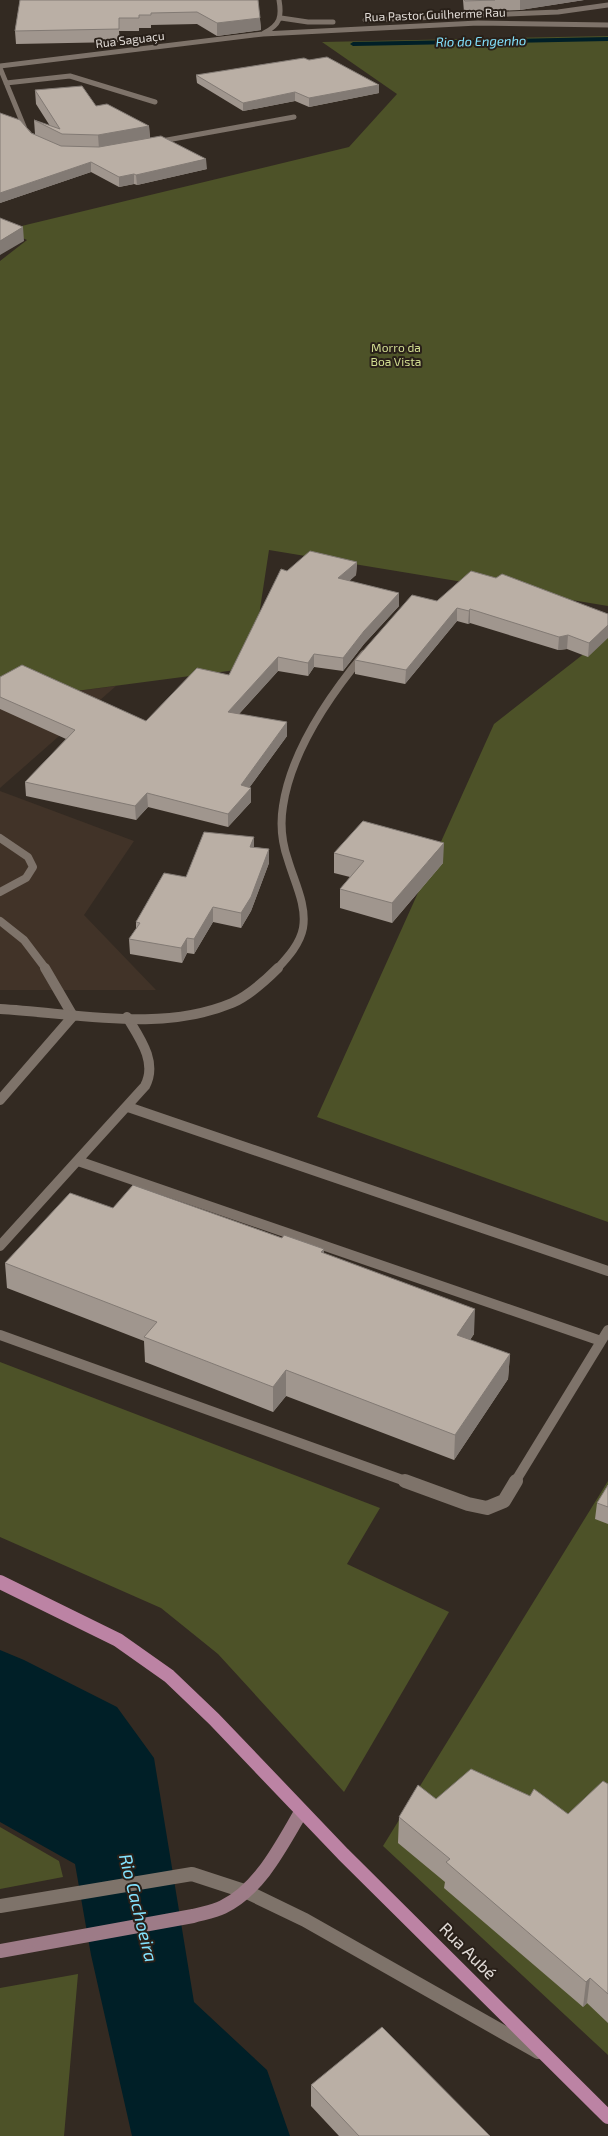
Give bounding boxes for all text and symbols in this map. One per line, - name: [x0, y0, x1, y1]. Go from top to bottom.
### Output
- street label: Rua Pastor Guilherme Rau: [364, 5, 506, 23]
- street label: Rua Saguaçu: [94, 28, 165, 51]
- water label: Rio do Engenho: [436, 32, 526, 50]
- park label: Morro da Boa Vista: [371, 340, 421, 368]
- water label: Rio Cachoeira: [115, 1851, 163, 1964]
- street label: Rua Aubé: [436, 1918, 501, 1983]

